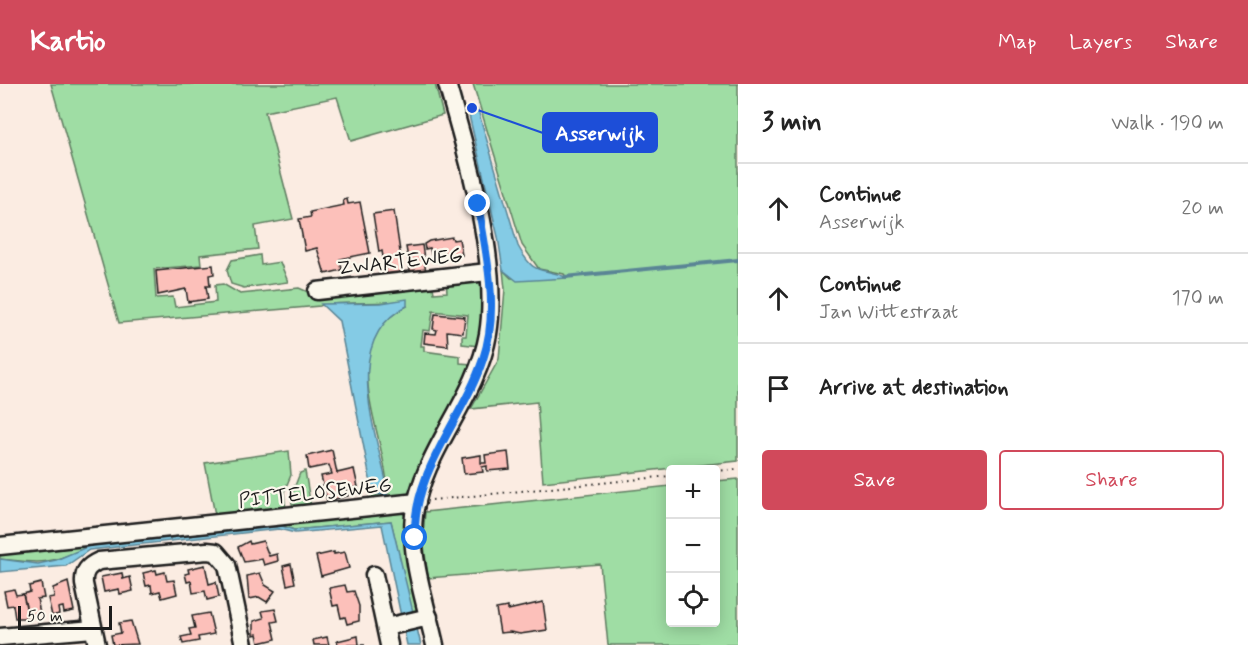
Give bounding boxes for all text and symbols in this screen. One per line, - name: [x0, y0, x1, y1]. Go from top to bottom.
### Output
- text: Kartio: [30, 24, 106, 61]
- text: Map: [998, 28, 1036, 56]
- text: Layers: [1069, 28, 1132, 56]
- text: Share: [1165, 28, 1218, 56]
- text: 3 min: [762, 106, 822, 140]
- text: Walk · 190 m: [1111, 110, 1224, 137]
- callout: Asserwijk: [543, 113, 657, 152]
- text: Asserwijk: [555, 120, 645, 148]
- text: Continue: [819, 181, 901, 209]
- route end: [464, 190, 490, 216]
- icon: ahead: [762, 192, 795, 225]
- text: 20 m: [1181, 195, 1224, 222]
- text: Asserwijk: [819, 209, 904, 236]
- street label: ZWARTEWEG: [336, 243, 464, 282]
- text: Continue: [819, 271, 901, 299]
- icon: ahead: [762, 282, 795, 315]
- text: 170 m: [1172, 285, 1224, 312]
- text: Jan Wittestraat: [819, 299, 958, 326]
- icon: arrive: [762, 372, 795, 405]
- text: Arrive at destination: [819, 374, 1009, 402]
- button: Save: [762, 450, 987, 510]
- button: Share: [999, 450, 1224, 510]
- map controls: [666, 465, 720, 627]
- button: +: [666, 465, 720, 519]
- street label: PITTELOSEWEG: [237, 472, 393, 515]
- button: −: [666, 519, 720, 573]
- route start: [401, 524, 427, 550]
- button: locate: [666, 573, 720, 627]
- scale bar: [18, 603, 112, 630]
- text: 50 m: [27, 606, 63, 627]

